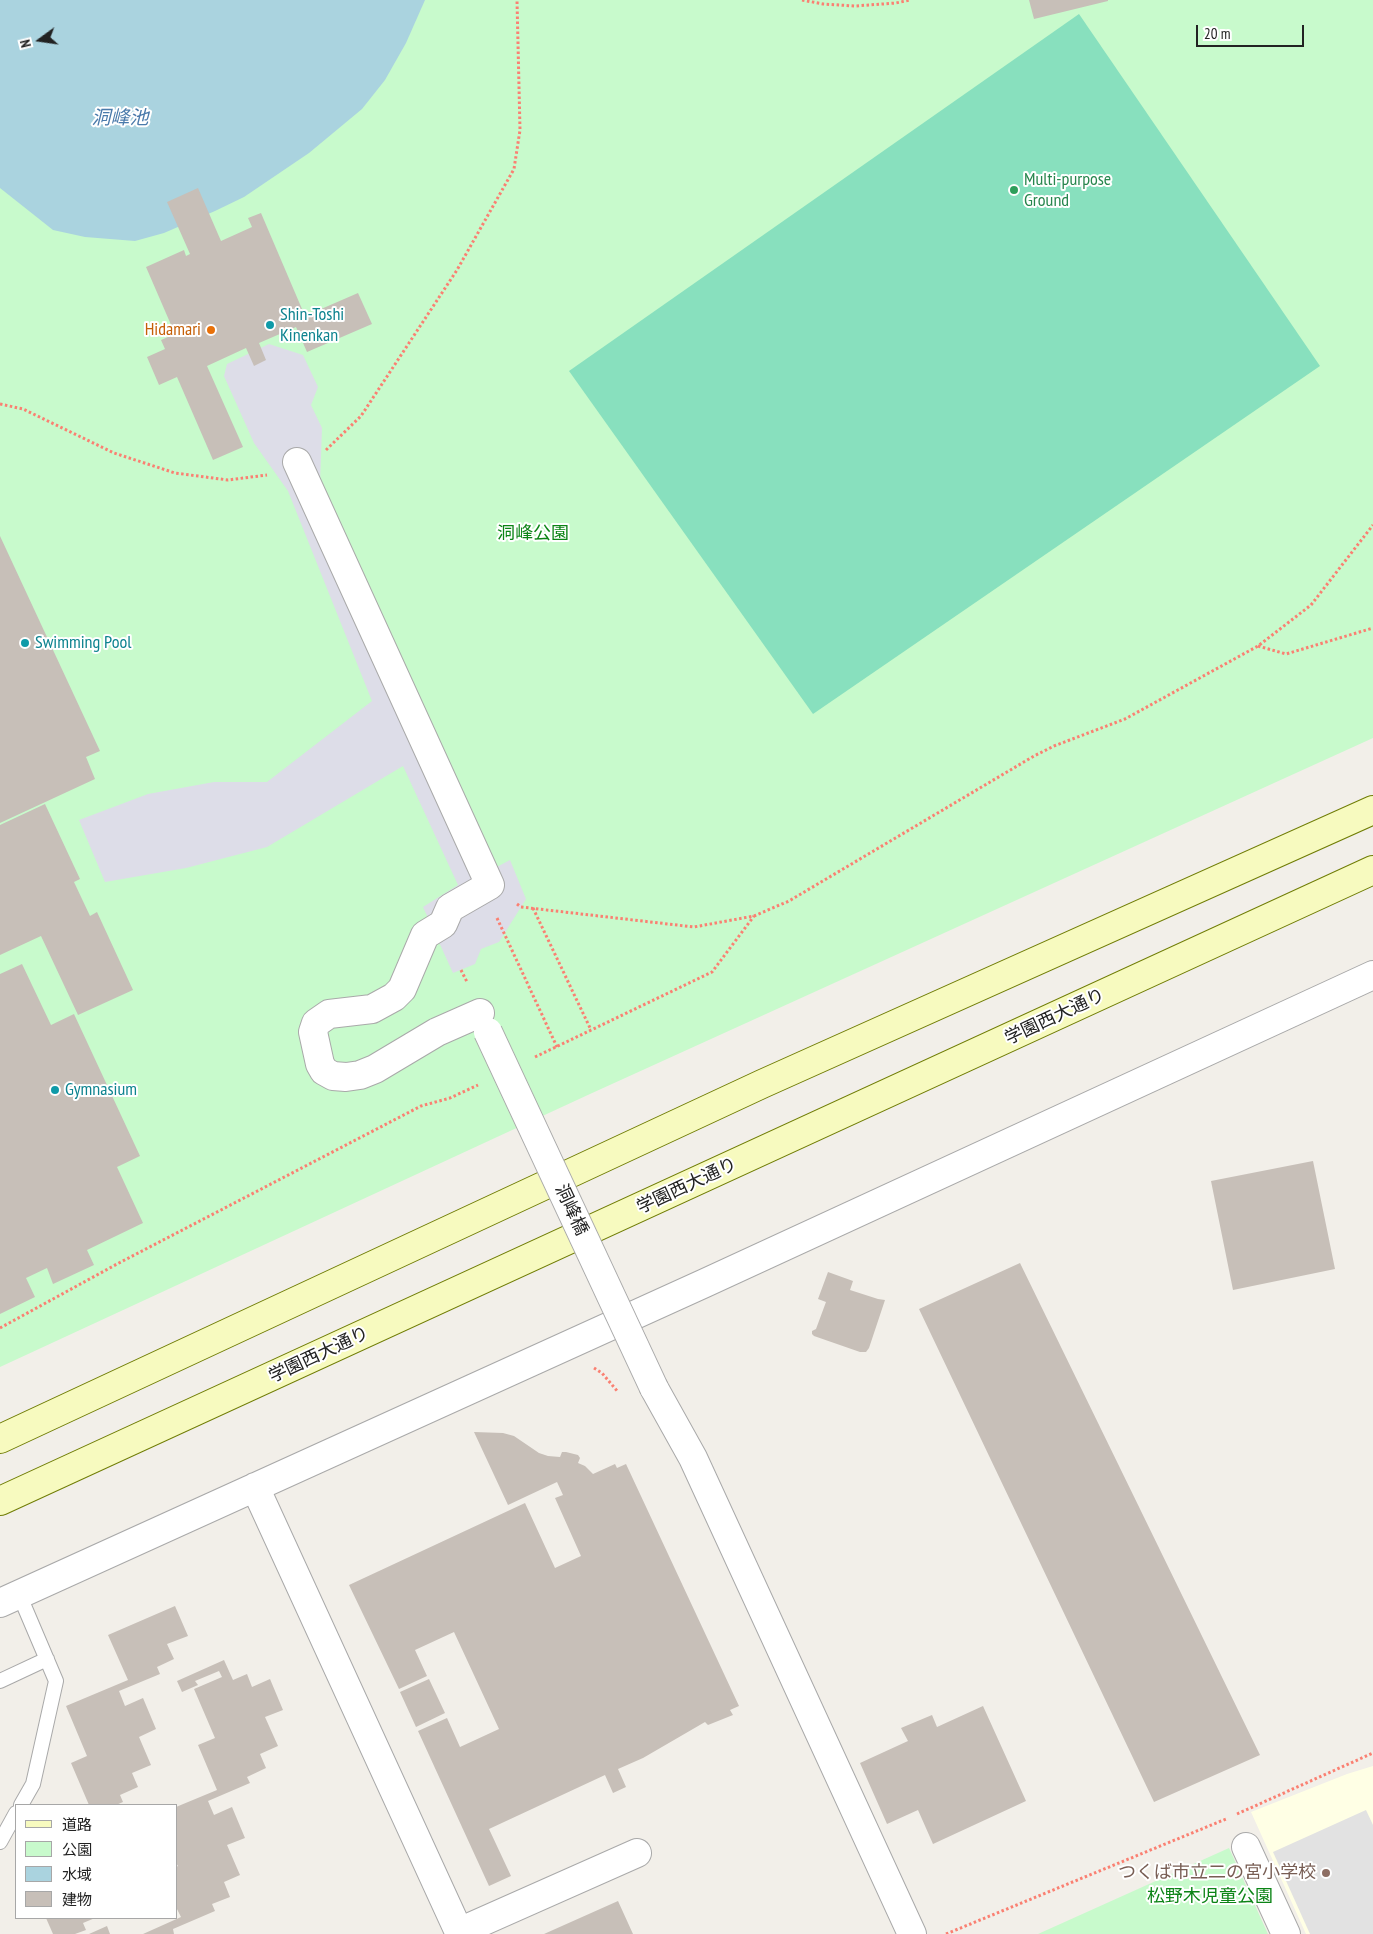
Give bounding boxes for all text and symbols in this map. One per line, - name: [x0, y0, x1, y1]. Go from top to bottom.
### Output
- north arrow: [15, 15, 65, 65]
- scale bar: [1198, 15, 1306, 47]
- text: 20 m: [1204, 24, 1230, 43]
- text: N: [16, 38, 35, 49]
- water label: 洞峰池: [92, 108, 148, 130]
- place label: Multi-purpose Ground: [1024, 169, 1111, 212]
- marker: Multi-purpose Ground: [1008, 184, 1020, 196]
- place label: Shin-Toshi Kinenkan: [280, 304, 344, 346]
- place label: Hidamari: [145, 319, 201, 341]
- marker: Shin-Toshi Kinenkan: [264, 319, 276, 331]
- marker: Hidamari: [205, 324, 217, 336]
- park label: 洞峰公園: [497, 523, 569, 545]
- place label: Swimming Pool: [35, 632, 131, 654]
- marker: Swimming Pool: [19, 637, 31, 649]
- street label: 学園西大通り: [1001, 984, 1109, 1050]
- place label: Gymnasium: [65, 1079, 137, 1101]
- marker: Gymnasium: [49, 1084, 61, 1096]
- street label: 学園西大通り: [633, 1153, 741, 1219]
- street label: 洞峰橋: [550, 1181, 592, 1239]
- street label: 学園西大通り: [265, 1322, 373, 1388]
- legend: [15, 1804, 178, 1919]
- text: 道路: [62, 1815, 92, 1834]
- text: 公園: [62, 1840, 92, 1859]
- place label: つくば市立二の宮小学校: [1118, 1862, 1316, 1884]
- text: 水域: [62, 1865, 92, 1884]
- marker: つくば市立二の宮小学校: [1320, 1867, 1332, 1879]
- park label: 松野木児童公園: [1147, 1886, 1273, 1908]
- text: 建物: [62, 1890, 92, 1909]

